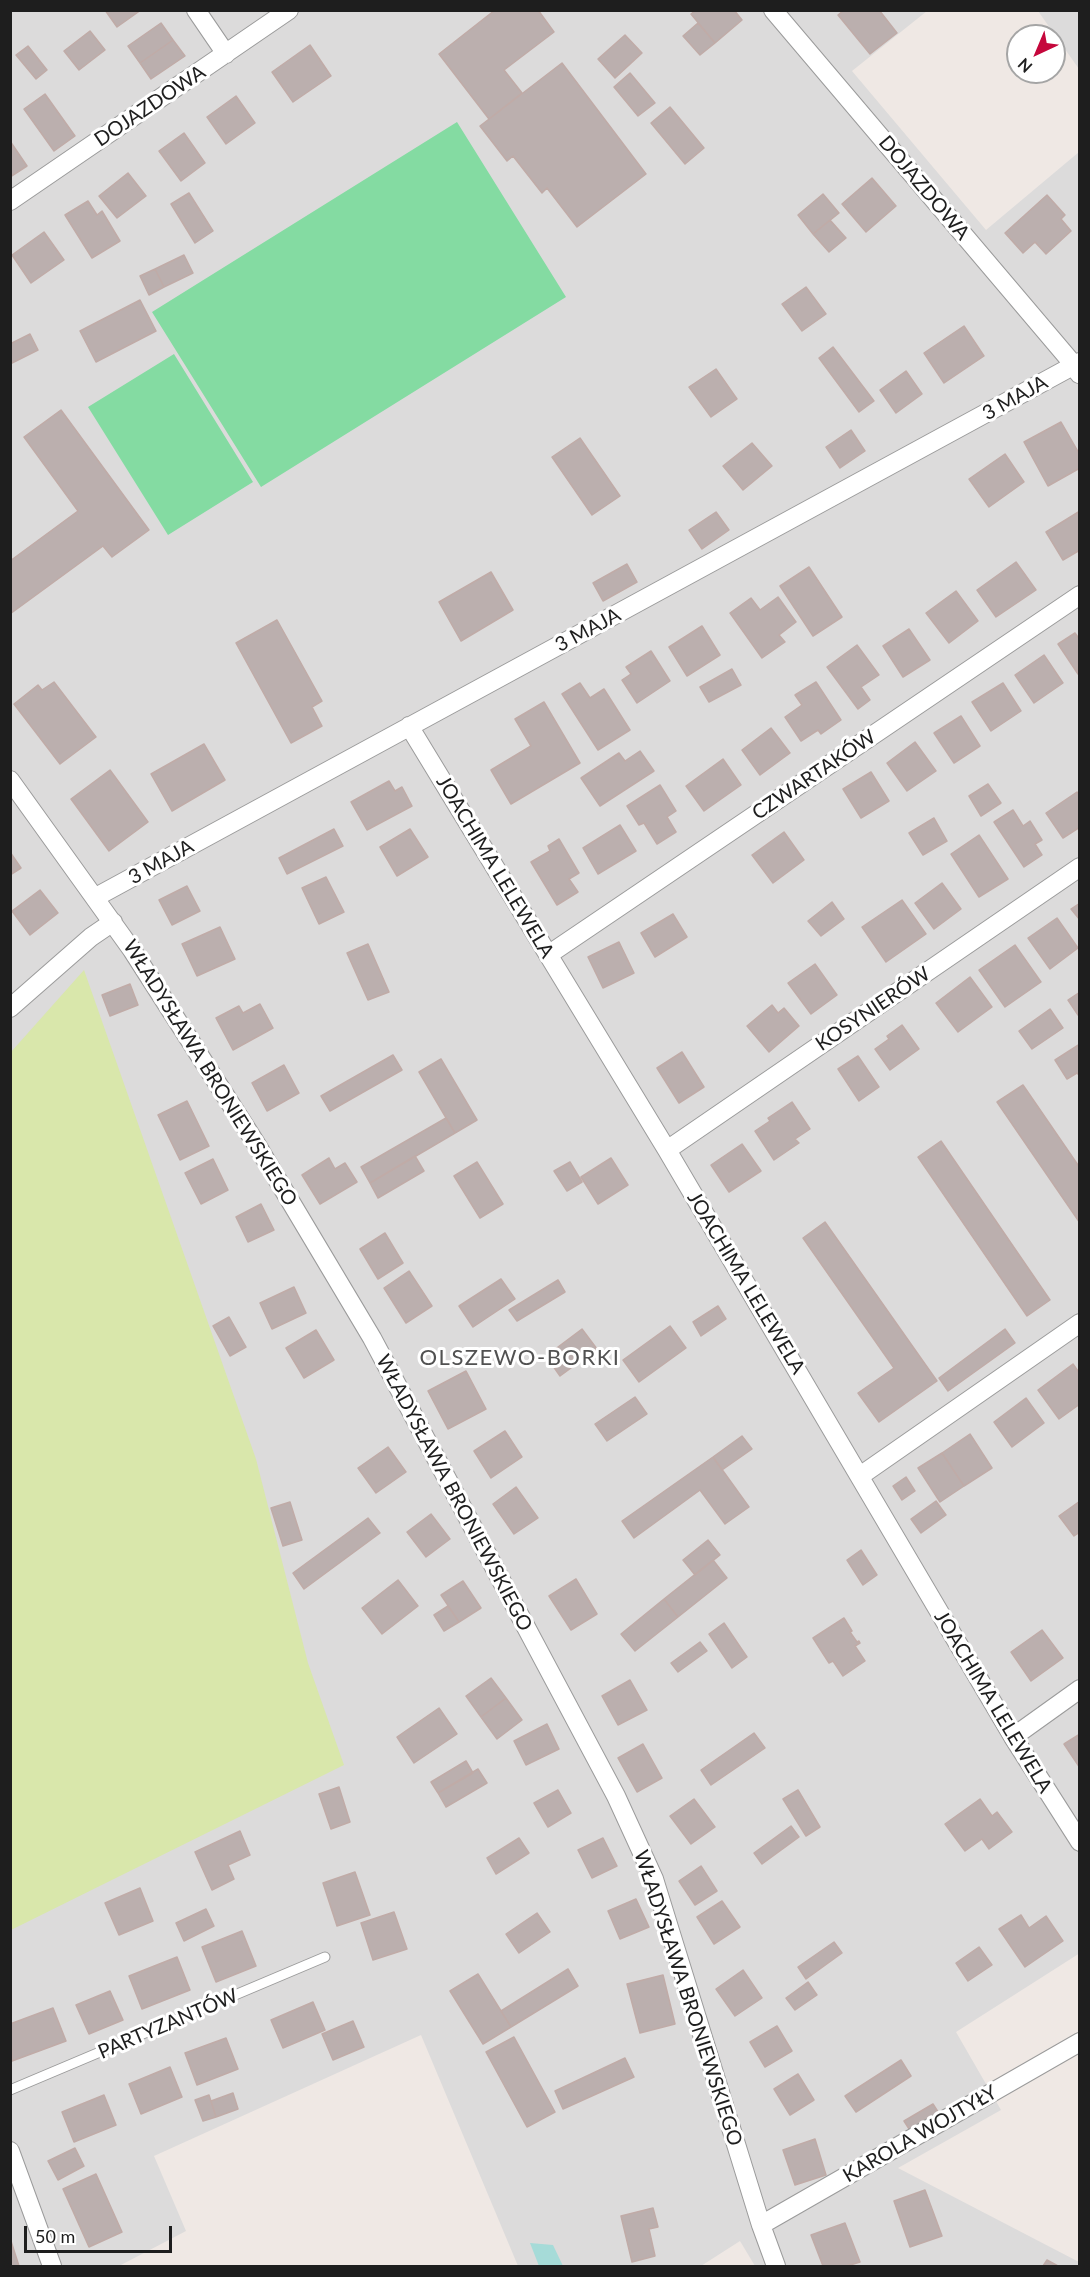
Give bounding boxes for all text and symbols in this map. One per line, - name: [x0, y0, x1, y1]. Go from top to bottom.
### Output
- north arrow: [1006, 24, 1066, 84]
- text: N: [1014, 55, 1036, 77]
- street label: DOJAZDOWA: [90, 60, 210, 152]
- street label: DOJAZDOWA: [873, 131, 975, 245]
- street label: 3 MAJA: [978, 370, 1052, 426]
- street label: 3 MAJA: [551, 603, 625, 657]
- street label: CZWARTAKÓW: [748, 725, 880, 825]
- street label: JOACHIMA LELEWELA: [431, 771, 559, 963]
- street label: 3 MAJA: [124, 834, 198, 890]
- street label: WŁADYSŁAWA BRONIEWSKIEGO: [118, 935, 302, 1211]
- street label: KOSYNIERÓW: [811, 962, 935, 1056]
- street label: JOACHIMA LELEWELA: [682, 1187, 810, 1379]
- district label: OLSZEWO-BORKI: [420, 1345, 620, 1371]
- street label: WŁADYSŁAWA BRONIEWSKIEGO: [371, 1351, 537, 1635]
- street label: JOACHIMA LELEWELA: [929, 1606, 1057, 1798]
- street label: WŁADYSŁAWA BRONIEWSKIEGO: [629, 1847, 747, 2149]
- street label: PARTYZANTÓW: [95, 1984, 241, 2064]
- street label: KAROLA WOJTYŁY: [839, 2080, 1001, 2188]
- scale bar: [27, 2214, 176, 2252]
- text: 50 m: [35, 2225, 75, 2247]

